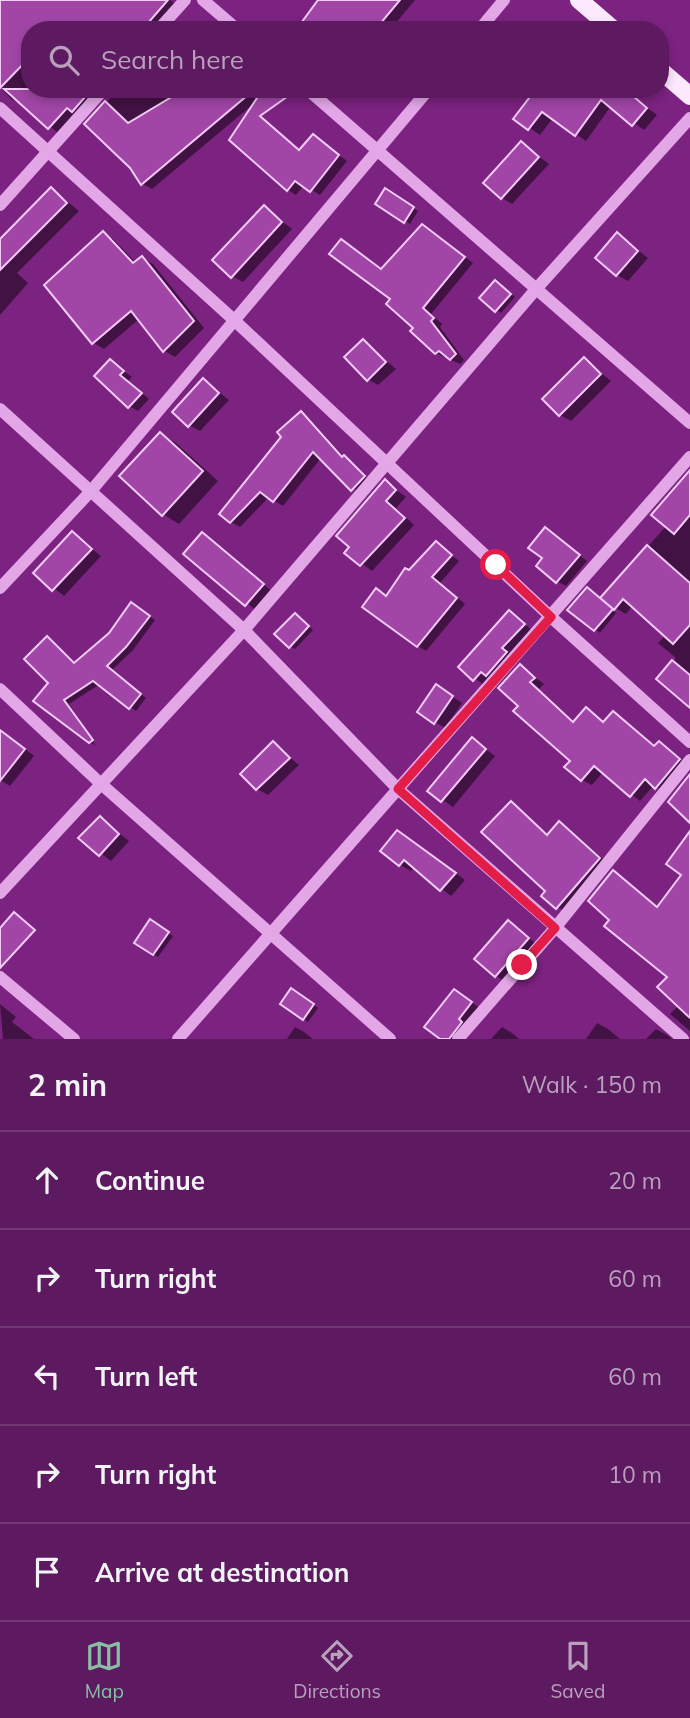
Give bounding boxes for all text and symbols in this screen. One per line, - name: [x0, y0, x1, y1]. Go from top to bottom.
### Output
- search box: [21, 21, 669, 98]
- icon: search: [45, 41, 83, 79]
- text: Search here: [101, 43, 244, 76]
- route start: [480, 549, 511, 580]
- route end: [506, 949, 537, 980]
- text: 2 min: [28, 1066, 107, 1104]
- text: Walk · 150 m: [522, 1070, 662, 1099]
- icon: ahead: [28, 1161, 66, 1199]
- text: Continue: [95, 1164, 205, 1197]
- text: 20 m: [608, 1166, 662, 1195]
- icon: right: [28, 1259, 66, 1297]
- text: Turn right: [95, 1262, 216, 1295]
- text: 60 m: [608, 1264, 662, 1293]
- icon: left: [28, 1357, 66, 1395]
- text: Turn left: [95, 1360, 197, 1393]
- text: 60 m: [608, 1362, 662, 1391]
- icon: right: [28, 1455, 66, 1493]
- text: Turn right: [95, 1458, 216, 1491]
- text: 10 m: [608, 1460, 662, 1489]
- icon: arrive: [28, 1553, 66, 1591]
- text: Arrive at destination: [95, 1556, 350, 1589]
- tab: Map: [85, 1637, 124, 1703]
- tab: Directions: [293, 1637, 381, 1703]
- tab: Saved: [550, 1637, 605, 1703]

